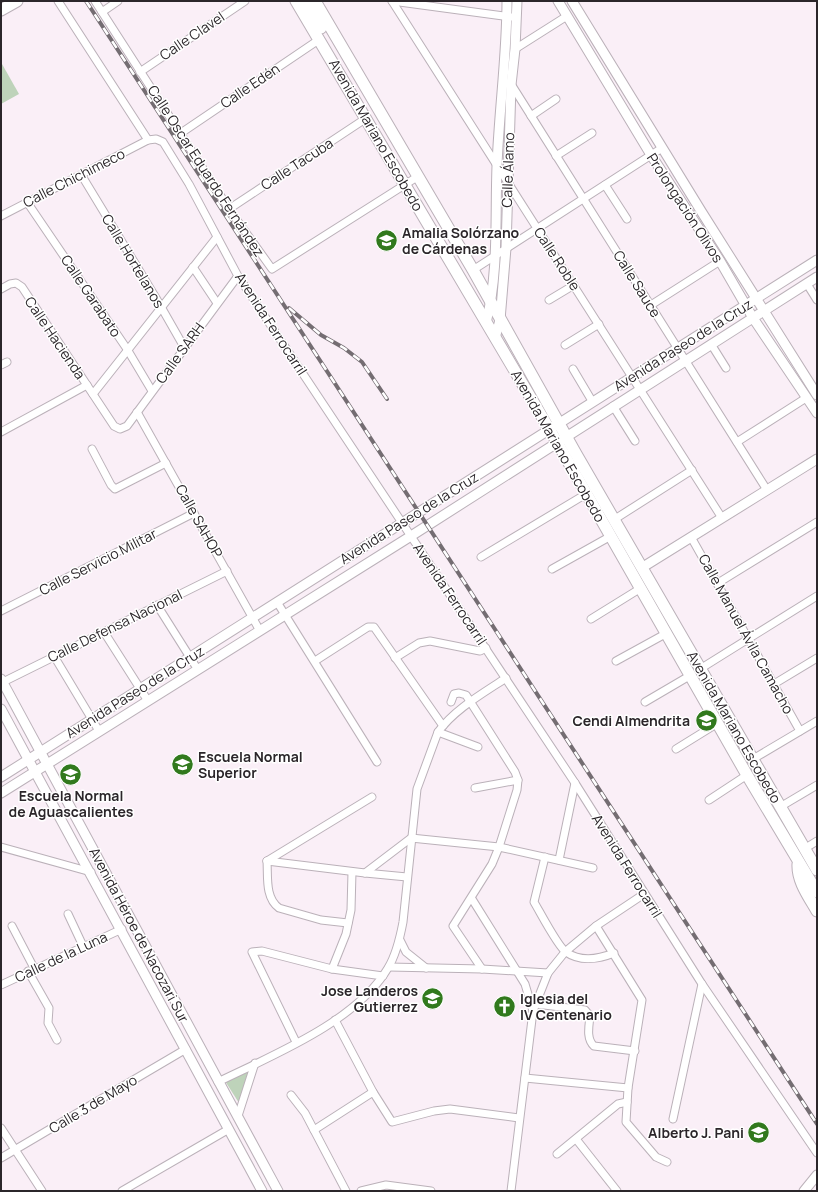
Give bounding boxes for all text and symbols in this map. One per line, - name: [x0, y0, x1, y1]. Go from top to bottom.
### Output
- street label: Calle Clavel: [156, 7, 228, 64]
- street label: Avenida Mariano Escobedo: [325, 55, 428, 214]
- street label: Calle Edén: [216, 59, 283, 112]
- street label: Calle Oscar Eduardo Fernández: [144, 81, 269, 260]
- street label: Calle Álamo: [497, 132, 518, 208]
- street label: Calle Tacuba: [257, 133, 337, 194]
- street label: Calle Chichimeco: [20, 144, 128, 211]
- street label: Prolongación Olivos: [643, 149, 728, 266]
- street label: Calle Hortelanos: [98, 210, 169, 311]
- place label: Amalia Solórzano de Cárdenas: [402, 223, 520, 258]
- street label: Calle Roble: [530, 223, 585, 294]
- school or university icon: Amalia Solórzano de Cárdenas: [373, 228, 399, 254]
- street label: Calle Sauce: [609, 247, 666, 321]
- street label: Calle Garabato: [57, 251, 126, 340]
- street label: Avenida Ferrocarril: [231, 269, 312, 379]
- street label: Calle Hacienda: [21, 293, 90, 383]
- street label: Avenida Paseo de la Cruz: [610, 294, 756, 395]
- street label: Calle SARH: [151, 318, 208, 387]
- street label: Avenida Mariano Escobedo: [507, 366, 610, 525]
- street label: Avenida Paseo de la Cruz: [336, 467, 482, 568]
- street label: Calle SAHOP: [171, 481, 228, 561]
- street label: Calle Servicio Militar: [36, 524, 160, 599]
- street label: Avenida Ferrocarril: [409, 539, 492, 648]
- street label: Calle Manuel Ávila Camacho: [694, 550, 798, 717]
- street label: Calle Defensa Nacional: [44, 585, 185, 666]
- street label: Avenida Paseo de la Cruz: [62, 641, 208, 742]
- street label: Avenida Mariano Escobedo: [683, 647, 786, 806]
- school or university icon: Cendi Almendrita: [693, 708, 719, 734]
- place label: Cendi Almendrita: [573, 711, 690, 730]
- place label: Escuela Normal Superior: [198, 747, 303, 782]
- school or university icon: Escuela Normal Superior: [170, 752, 196, 778]
- school or university icon: Escuela Normal de Aguascalientes: [58, 761, 84, 787]
- place label: Escuela Normal de Aguascalientes: [9, 786, 134, 821]
- street label: Avenida Ferrocarril: [588, 810, 667, 921]
- street label: Avenida Héroe de Nacozari Sur: [85, 844, 194, 1026]
- street label: Calle de la Luna: [11, 927, 110, 986]
- place label: Jose Landeros Gutierrez: [321, 981, 418, 1016]
- school or university icon: Jose Landeros Gutierrez: [420, 986, 446, 1012]
- place label: Iglesia del IV Centenario: [520, 989, 612, 1024]
- church icon: Iglesia del IV Centenario: [491, 994, 517, 1020]
- street label: Calle 3 de Mayo: [45, 1070, 140, 1137]
- school or university icon: Alberto J. Pani: [746, 1120, 772, 1146]
- place label: Alberto J. Pani: [648, 1123, 744, 1142]

